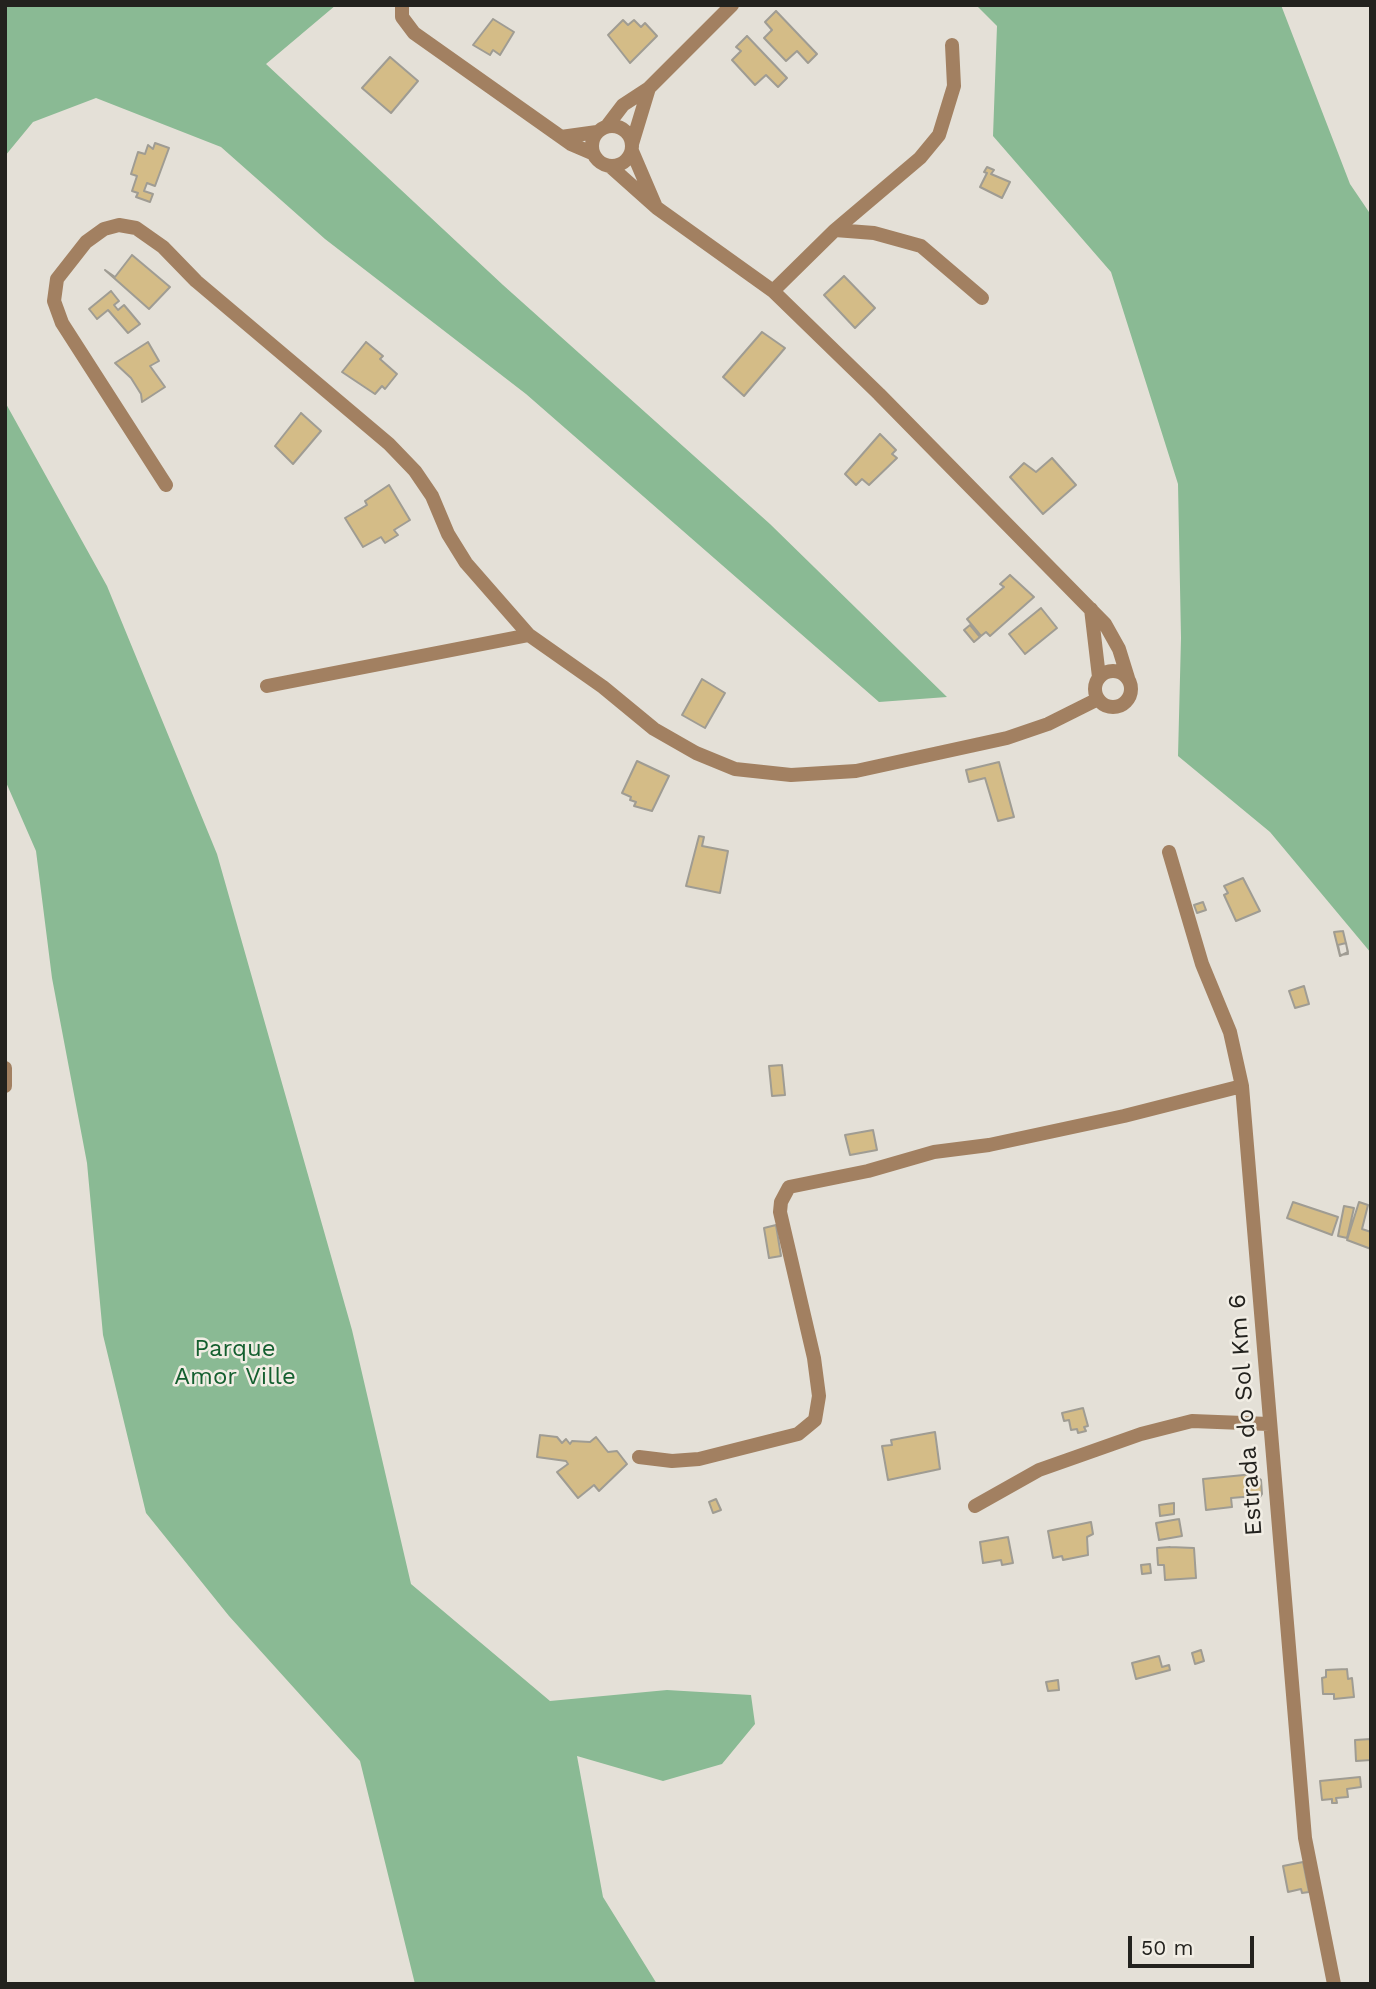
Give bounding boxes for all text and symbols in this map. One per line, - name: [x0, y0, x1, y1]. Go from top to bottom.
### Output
- street label: Estrada do Sol Km 6: [1223, 1293, 1269, 1537]
- park label: Parque Amor Ville: [174, 1335, 296, 1391]
- scale bar: [1131, 1923, 1257, 1967]
- text: 50 m: [1141, 1935, 1193, 1960]

